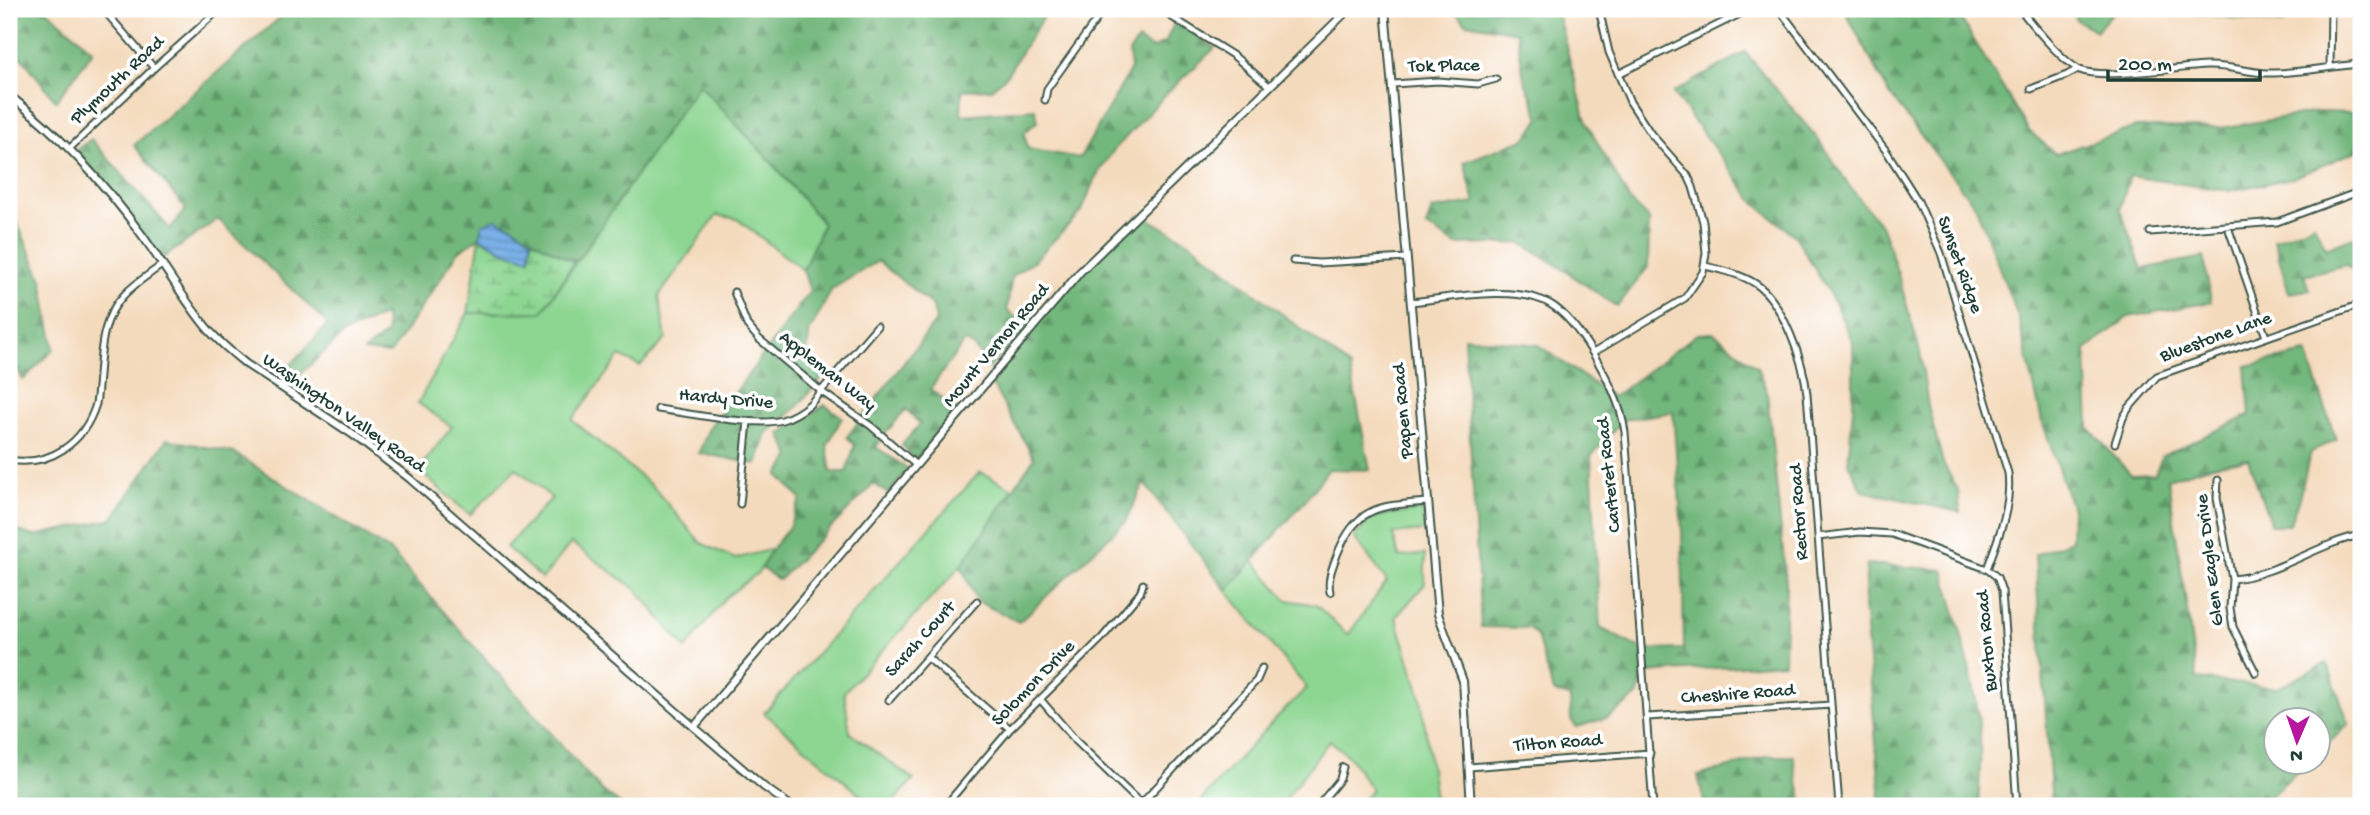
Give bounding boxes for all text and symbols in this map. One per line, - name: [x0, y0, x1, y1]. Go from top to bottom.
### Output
- street label: Plymouth Road: [65, 30, 171, 131]
- scale bar: [2108, 38, 2260, 82]
- text: 200 m: [2118, 54, 2172, 79]
- street label: Tok Place: [1407, 55, 1480, 79]
- street label: Sunset Ridge: [1931, 213, 1987, 317]
- street label: Mount Vernon Road: [939, 278, 1057, 412]
- street label: Bluestone Lane: [2156, 307, 2275, 369]
- street label: Appleman Way: [774, 327, 881, 418]
- street label: Washington Valley Road: [257, 349, 430, 480]
- street label: Papen Road: [1388, 361, 1420, 460]
- street label: Hardy Drive: [678, 384, 774, 416]
- street label: Carteret Road: [1592, 415, 1627, 534]
- street label: Rector Road: [1785, 461, 1815, 561]
- street label: Glen Eagle Drive: [2191, 493, 2230, 627]
- street label: Buxton Road: [1972, 588, 2004, 693]
- street label: Sarah Court: [881, 595, 963, 683]
- street label: Solomon Drive: [987, 636, 1081, 732]
- street label: Cheshire Road: [1680, 679, 1798, 710]
- north arrow: [2262, 706, 2332, 776]
- street label: Tilton Road: [1512, 729, 1605, 759]
- text: N: [2290, 743, 2303, 766]

